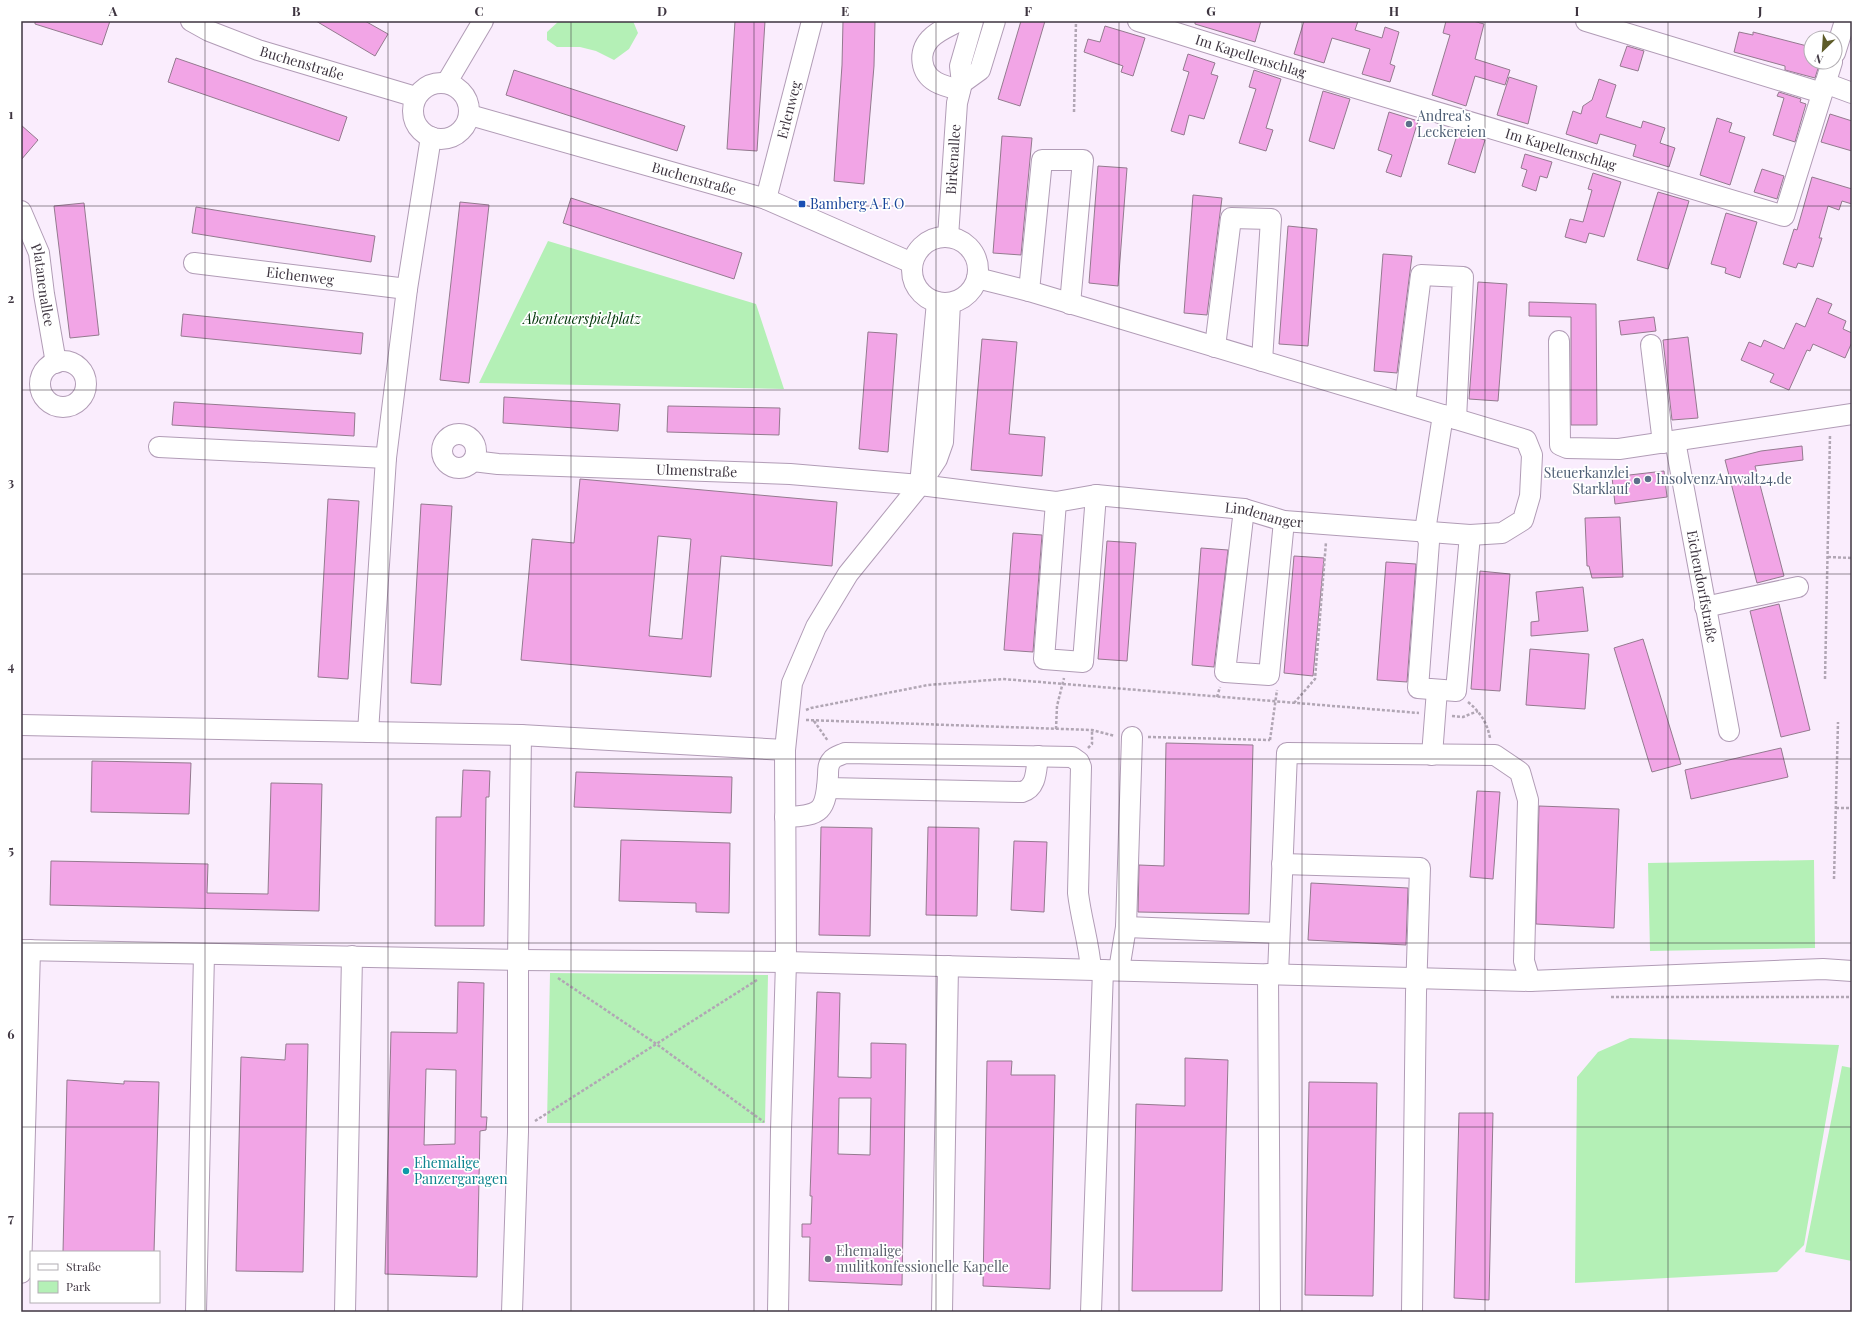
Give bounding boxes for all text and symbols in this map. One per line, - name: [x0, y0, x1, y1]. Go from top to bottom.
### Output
- text: A: [108, 2, 118, 19]
- text: B: [292, 2, 301, 19]
- text: C: [474, 2, 484, 19]
- text: D: [657, 2, 667, 19]
- text: E: [841, 2, 849, 19]
- text: F: [1024, 2, 1032, 19]
- text: G: [1206, 2, 1216, 19]
- text: H: [1389, 2, 1399, 19]
- text: I: [1575, 2, 1580, 19]
- text: J: [1757, 2, 1763, 19]
- street label: Im Kapellenschlag: [1193, 29, 1309, 82]
- north arrow: [1803, 30, 1843, 70]
- street label: Buchenstraße: [258, 41, 347, 84]
- text: N: [1812, 51, 1825, 68]
- street label: Erlenweg: [772, 78, 805, 141]
- text: 1: [9, 105, 14, 122]
- place label: Andrea's Leckereien: [1416, 106, 1487, 141]
- marker: Andrea's Leckereien: [1404, 119, 1414, 129]
- street label: Birkenallee: [941, 123, 965, 195]
- street label: Im Kapellenschlag: [1503, 123, 1620, 175]
- street label: Buchenstraße: [650, 157, 739, 199]
- place label: Bamberg A E O: [810, 194, 904, 213]
- marker: Bamberg A E O: [797, 199, 807, 209]
- street label: Platanenallee: [27, 240, 59, 328]
- street label: Eichenweg: [265, 262, 336, 289]
- text: 2: [8, 289, 15, 306]
- park label: Abenteuerspielplatz: [521, 309, 642, 328]
- street label: Ulmenstraße: [656, 459, 738, 481]
- place label: Steuerkanzlei Starklauf: [1544, 463, 1630, 498]
- place label: InsolvenzAnwalt24.de: [1656, 469, 1792, 488]
- text: 3: [8, 473, 14, 490]
- marker: InsolvenzAnwalt24.de: [1643, 474, 1653, 484]
- marker: Steuerkanzlei Starklauf: [1632, 476, 1642, 486]
- street label: Lindenanger: [1224, 497, 1305, 531]
- street label: Eichendorffstraße: [1683, 529, 1722, 644]
- text: 4: [8, 657, 15, 674]
- text: 5: [8, 841, 14, 858]
- text: 6: [7, 1025, 15, 1042]
- place label: Ehemalige Panzergaragen: [414, 1153, 508, 1188]
- marker: Ehemalige Panzergaragen: [401, 1166, 411, 1176]
- text: 7: [8, 1209, 14, 1226]
- place label: Ehemalige mulitkonfessionelle Kapelle: [836, 1241, 1009, 1276]
- legend: [30, 1251, 160, 1303]
- marker: Ehemalige mulitkonfessionelle Kapelle: [823, 1254, 833, 1264]
- text: Straße: [66, 1258, 101, 1274]
- text: Park: [66, 1278, 91, 1294]

